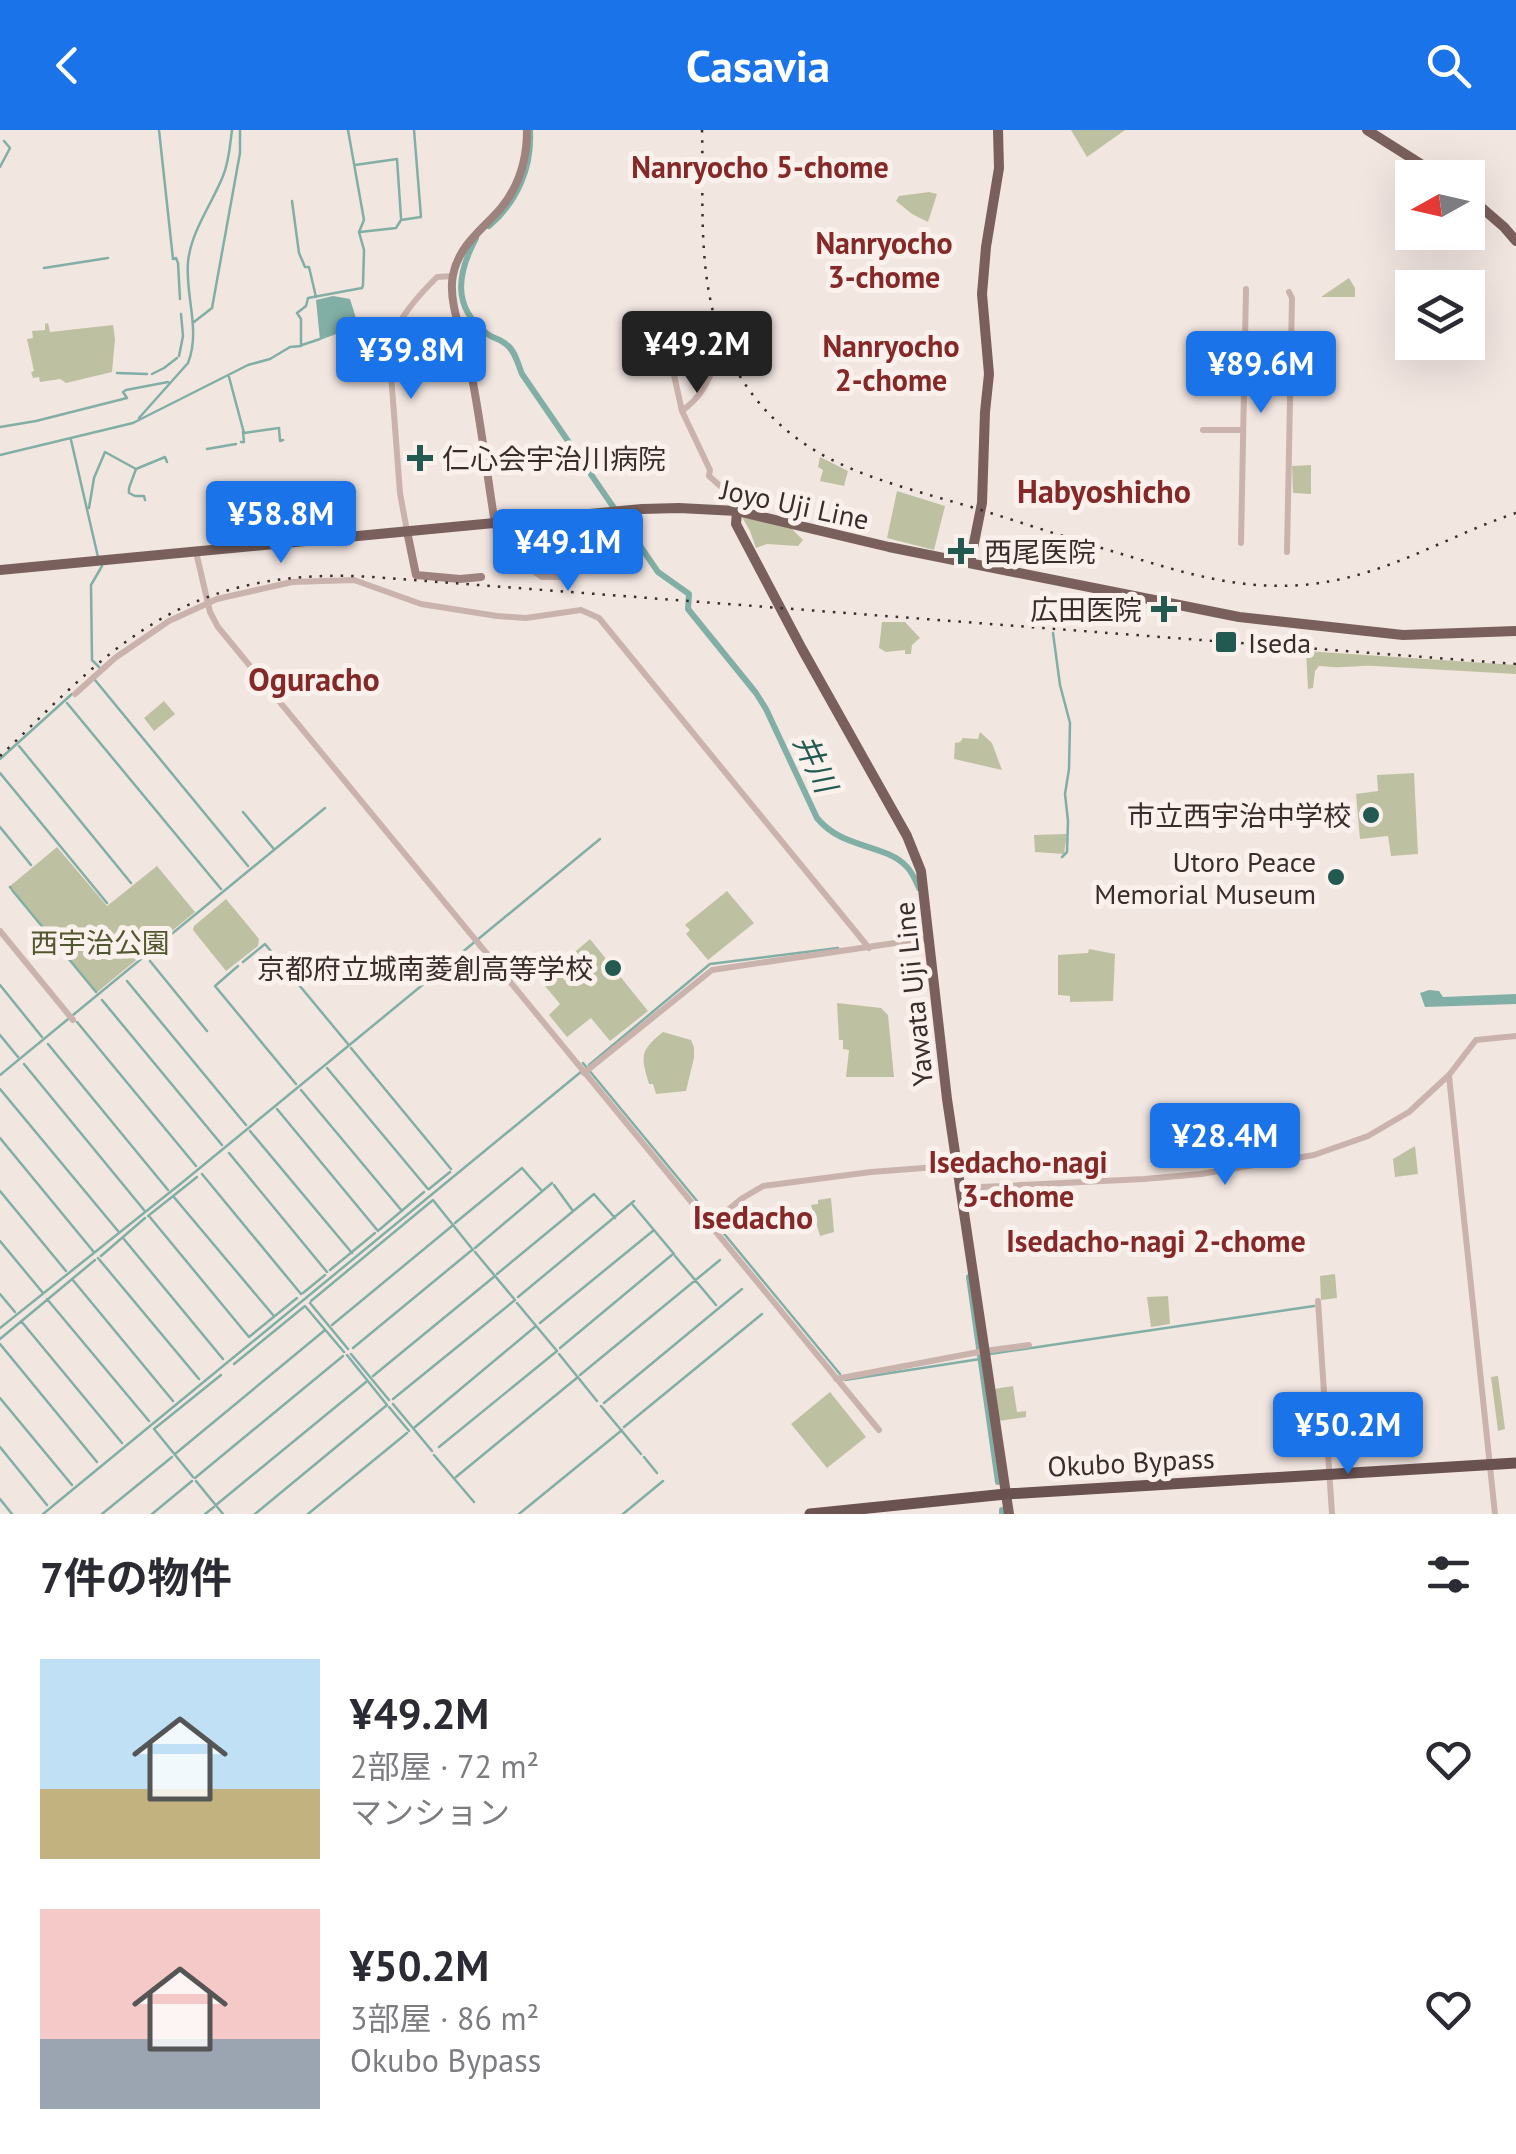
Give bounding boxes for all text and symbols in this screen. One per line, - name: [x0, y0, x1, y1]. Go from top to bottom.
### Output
- text: Casavia: [686, 36, 830, 94]
- icon: back: [40, 38, 95, 93]
- icon: search: [1421, 38, 1476, 93]
- district label: Nanryocho 5-chome: [631, 147, 889, 186]
- north arrow: [1395, 160, 1485, 250]
- map controls: [1395, 160, 1485, 360]
- district label: Nanryocho 3-chome: [815, 223, 953, 296]
- button: layers: [1395, 270, 1485, 360]
- pin: ¥49.2M: [616, 311, 778, 396]
- pin: ¥39.8M: [330, 317, 492, 402]
- text: ¥49.2M: [644, 322, 750, 364]
- district label: Nanryocho 2-chome: [822, 326, 960, 399]
- text: ¥39.8M: [358, 328, 464, 370]
- pin: ¥89.6M: [1180, 331, 1342, 416]
- text: ¥89.6M: [1208, 342, 1314, 384]
- place label: 仁心会宇治川病院: [442, 440, 666, 477]
- marker: 仁心会宇治川病院: [407, 445, 433, 471]
- street label: Joyo Uji Line: [717, 470, 872, 538]
- district label: Habyoshicho: [1017, 470, 1191, 512]
- pin: ¥58.8M: [200, 481, 362, 566]
- text: ¥58.8M: [228, 492, 334, 534]
- pin: ¥49.1M: [487, 509, 649, 594]
- text: ¥49.1M: [515, 520, 621, 562]
- place label: 西尾医院: [984, 533, 1096, 570]
- marker: 西尾医院: [948, 538, 974, 564]
- place label: 広田医院: [1030, 591, 1142, 628]
- marker: 広田医院: [1151, 596, 1177, 622]
- place label: Iseda: [1248, 624, 1311, 661]
- marker: Iseda: [1213, 629, 1239, 655]
- district label: Oguracho: [248, 658, 380, 700]
- water label: 井川: [786, 728, 848, 801]
- place label: 市立西宇治中学校: [1127, 797, 1351, 834]
- marker: 市立西宇治中学校: [1360, 804, 1382, 826]
- place label: Utoro Peace Memorial Museum: [1094, 843, 1316, 912]
- marker: Utoro Peace Memorial Museum: [1325, 866, 1347, 888]
- street label: Yawata Uji Line: [885, 900, 941, 1088]
- park label: 西宇治公園: [30, 924, 170, 961]
- place label: 京都府立城南菱創高等学校: [257, 950, 593, 987]
- marker: 京都府立城南菱創高等学校: [602, 957, 624, 979]
- pin: ¥28.4M: [1144, 1103, 1306, 1188]
- text: ¥28.4M: [1172, 1114, 1278, 1156]
- district label: Isedacho-nagi 3-chome: [928, 1142, 1108, 1215]
- district label: Isedacho: [693, 1196, 813, 1238]
- district label: Isedacho-nagi 2-chome: [1006, 1221, 1306, 1260]
- pin: ¥50.2M: [1267, 1392, 1429, 1477]
- text: ¥50.2M: [1295, 1403, 1401, 1445]
- street label: Okubo Bypass: [1047, 1439, 1215, 1485]
- icon: filters: [1421, 1547, 1476, 1602]
- text: 7件の物件: [40, 1550, 232, 1605]
- text: ¥49.2M: [350, 1686, 489, 1741]
- icon: home: [120, 1699, 240, 1819]
- icon: heart: [1421, 1732, 1476, 1787]
- text: 2部屋 · 72 m²: [350, 1745, 539, 1787]
- text: マンション: [350, 1791, 510, 1833]
- text: ¥50.2M: [350, 1938, 489, 1993]
- icon: home: [120, 1949, 240, 2069]
- icon: heart: [1421, 1982, 1476, 2037]
- text: 3部屋 · 86 m²: [350, 1997, 539, 2039]
- text: Okubo Bypass: [350, 2039, 541, 2081]

